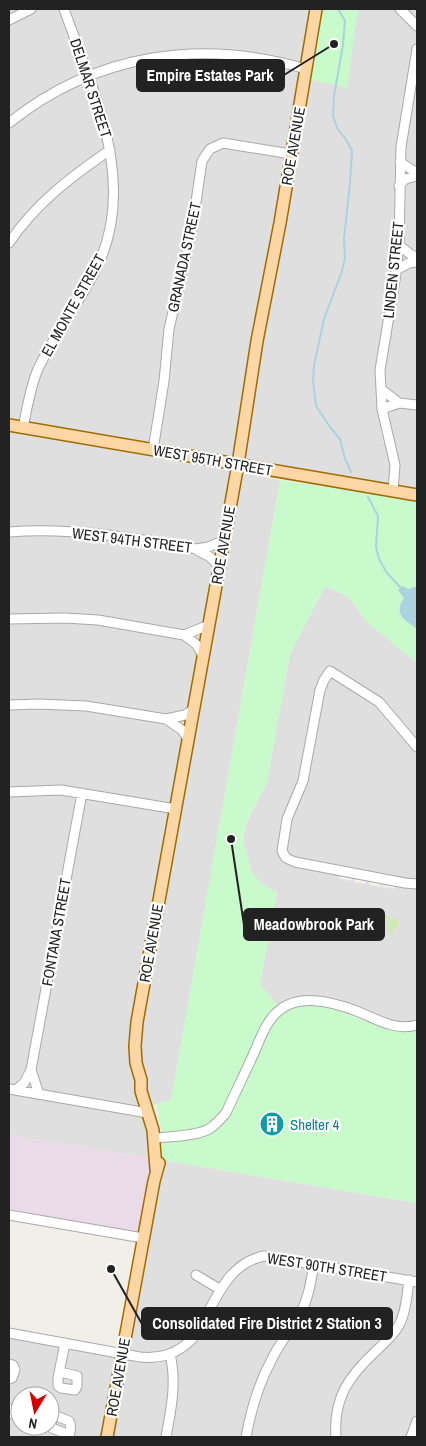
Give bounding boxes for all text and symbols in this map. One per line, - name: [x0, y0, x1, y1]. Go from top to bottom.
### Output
- street label: DELMAR STREET: [65, 36, 117, 141]
- callout: Empire Estates Park: [137, 60, 284, 91]
- text: Empire Estates Park: [147, 64, 274, 86]
- street label: ROE AVENUE: [276, 105, 310, 187]
- street label: GRANADA STREET: [162, 200, 206, 314]
- street label: LINDEN STREET: [377, 220, 409, 319]
- street label: EL MONTE STREET: [36, 249, 110, 360]
- street label: WEST 95TH STREET: [152, 439, 275, 481]
- street label: ROE AVENUE: [206, 504, 240, 586]
- street label: WEST 94TH STREET: [71, 522, 194, 558]
- street label: FONTANA STREET: [36, 876, 76, 988]
- street label: ROE AVENUE: [134, 902, 168, 984]
- callout: Meadowbrook Park: [244, 909, 384, 940]
- text: Meadowbrook Park: [254, 913, 375, 935]
- building icon: Shelter 4: [259, 1111, 285, 1137]
- place label: Shelter 4: [290, 1114, 339, 1135]
- street label: WEST 90TH STREET: [266, 1247, 389, 1287]
- callout: Consolidated Fire District 2 Station 3: [142, 1308, 392, 1339]
- text: Consolidated Fire District 2 Station 3: [152, 1312, 382, 1334]
- street label: ROE AVENUE: [101, 1336, 135, 1418]
- north arrow: [10, 1386, 60, 1436]
- text: N: [27, 1414, 38, 1433]

